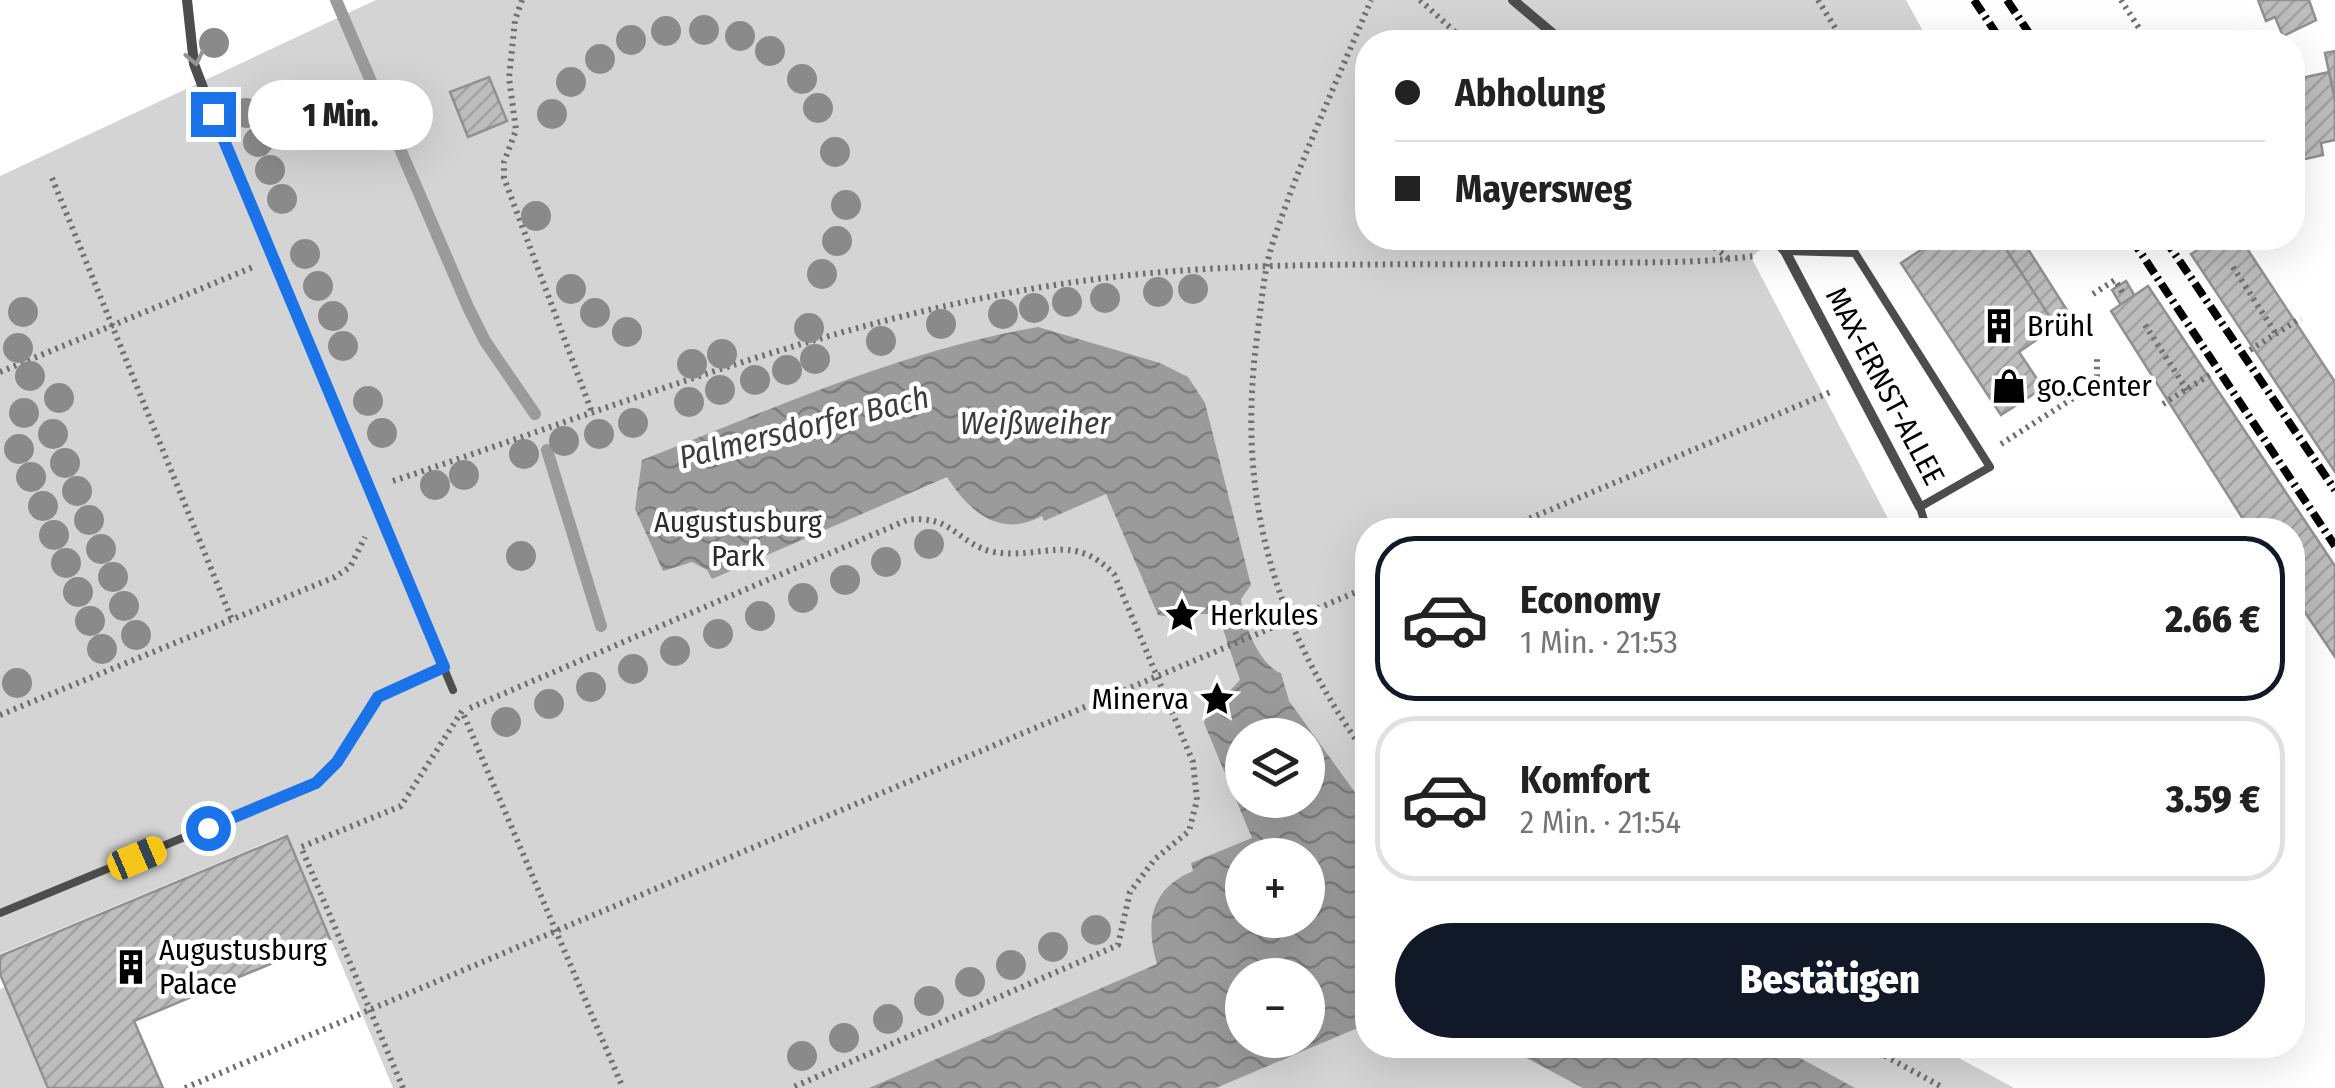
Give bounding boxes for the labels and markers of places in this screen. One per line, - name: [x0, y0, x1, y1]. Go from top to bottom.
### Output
- building icon: Brühl: [1980, 307, 2018, 345]
- place label: Brühl: [2027, 308, 2093, 344]
- shop icon: go.Center: [1990, 367, 2028, 405]
- place label: go.Center: [2037, 368, 2152, 404]
- place icon: Herkules: [1163, 596, 1201, 634]
- place label: Herkules: [1210, 597, 1318, 633]
- place icon: Minerva: [1198, 680, 1236, 718]
- place label: Minerva: [1091, 681, 1189, 717]
- place label: Augustusburg Palace: [159, 932, 328, 1002]
- building icon: Augustusburg Palace: [112, 948, 150, 986]

